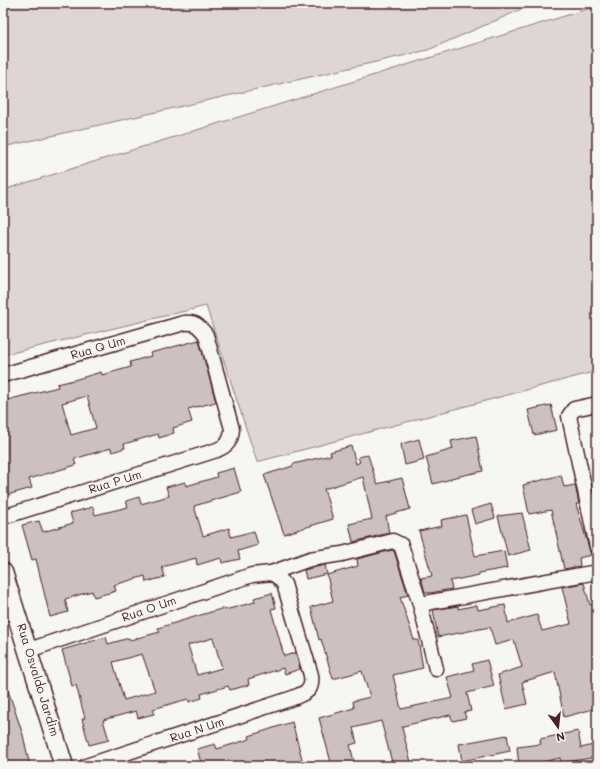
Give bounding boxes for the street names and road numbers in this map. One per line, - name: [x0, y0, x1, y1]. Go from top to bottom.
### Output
- street label: Rua Q Um: [68, 332, 127, 362]
- street label: Rua P Um: [86, 465, 143, 497]
- street label: Rua O Um: [119, 591, 178, 625]
- street label: Rua Osvaldo Jardim: [14, 621, 64, 738]
- street label: Rua N Um: [168, 713, 226, 745]

